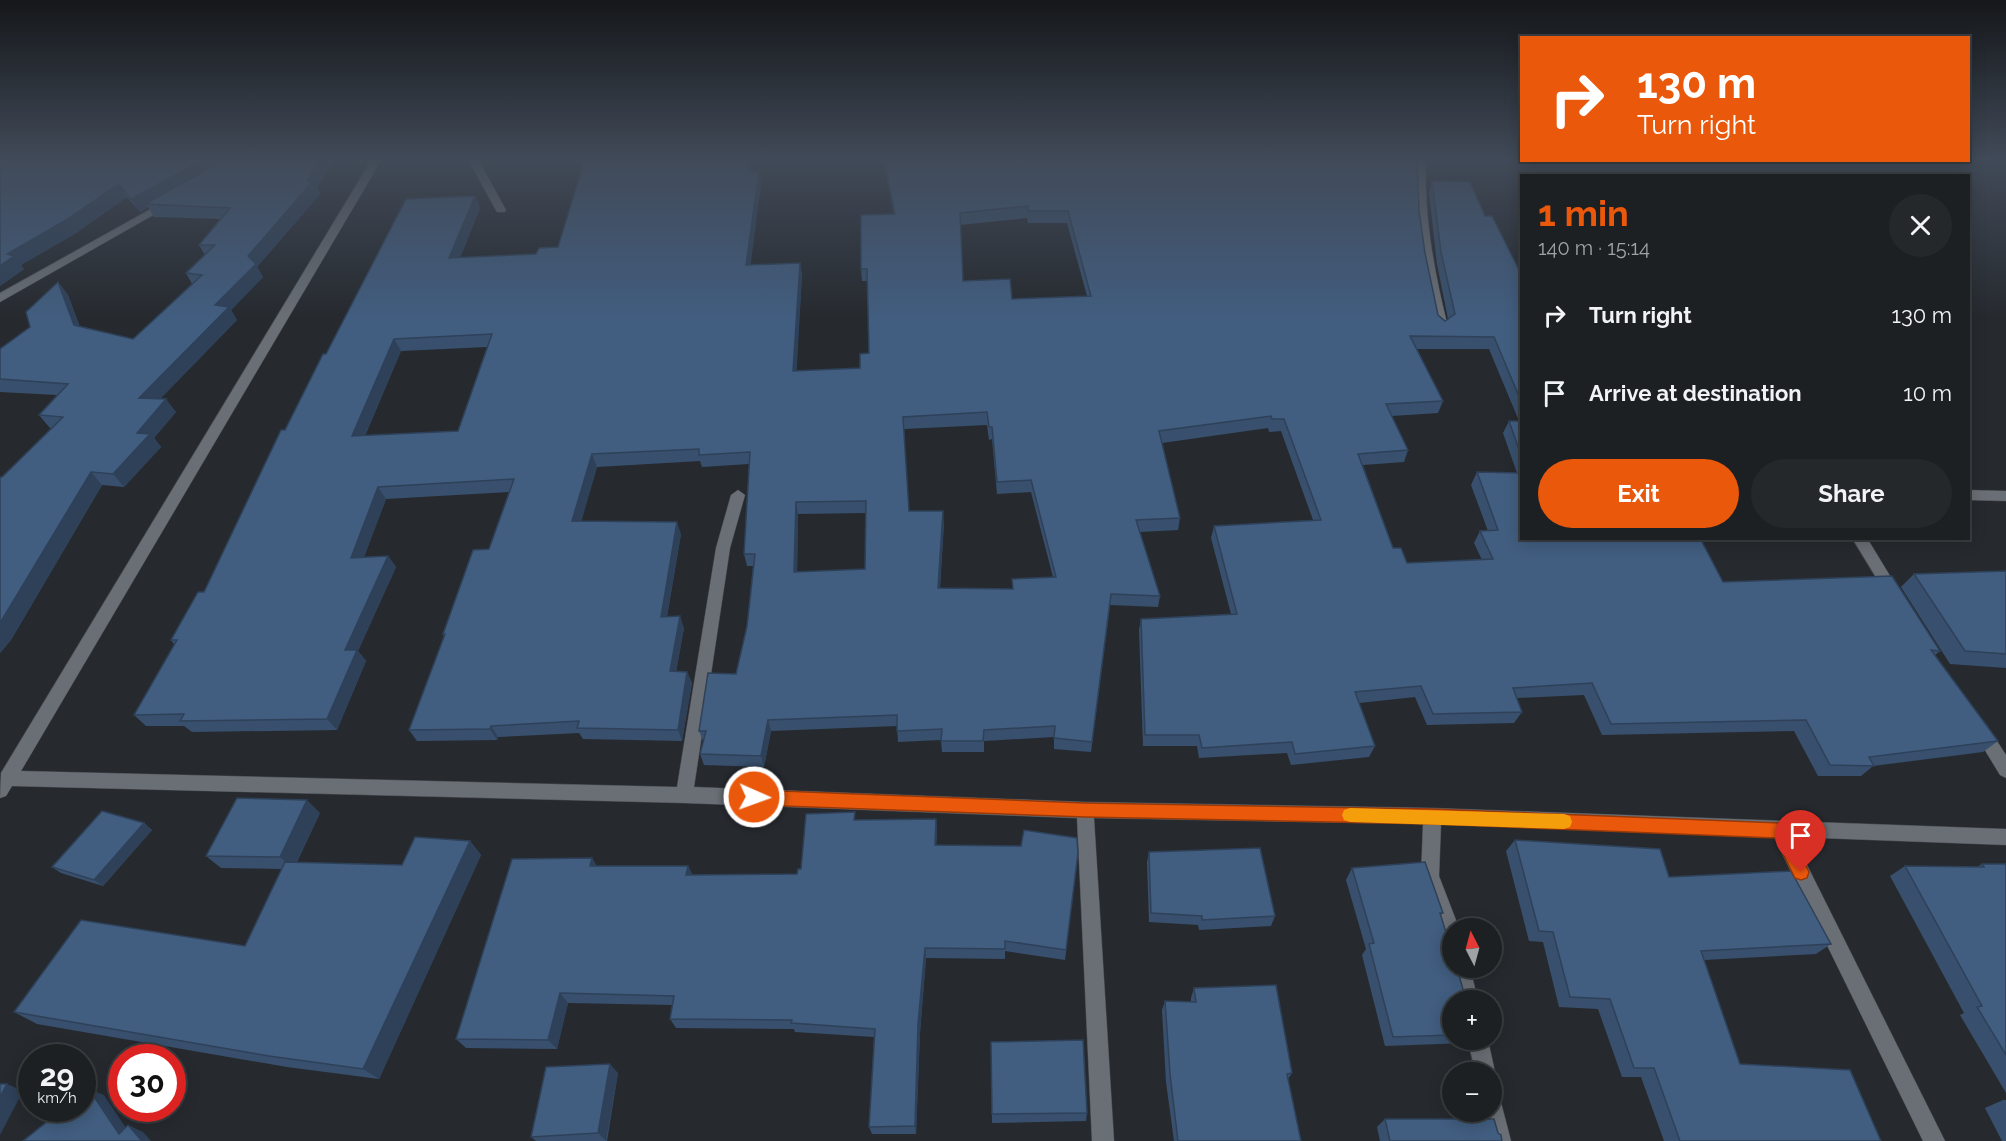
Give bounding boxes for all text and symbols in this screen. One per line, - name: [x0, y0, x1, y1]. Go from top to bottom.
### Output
- text: 130 m: [1637, 59, 1756, 108]
- icon: right: [1538, 60, 1616, 138]
- text: Turn right: [1637, 109, 1756, 140]
- text: 1 min: [1538, 192, 1629, 234]
- button: close: [1889, 194, 1952, 257]
- text: 140 m · 15:14: [1538, 236, 1650, 260]
- icon: right: [1538, 299, 1571, 332]
- text: Turn right: [1589, 302, 1692, 328]
- text: 130 m: [1892, 302, 1952, 328]
- icon: arrive: [1538, 377, 1571, 410]
- text: Arrive at destination: [1589, 380, 1802, 406]
- text: 10 m: [1903, 380, 1952, 406]
- button: Exit: [1538, 459, 1739, 528]
- button: Share: [1751, 459, 1952, 528]
- position arrow: [722, 765, 786, 829]
- pin: [1775, 810, 1826, 872]
- icon: arrive: [1784, 819, 1817, 852]
- north arrow: [1442, 918, 1502, 978]
- map controls: [1442, 918, 1502, 1122]
- button: +: [1442, 990, 1502, 1050]
- speed limit sign: 30: [108, 1044, 186, 1122]
- text: 29: [40, 1058, 74, 1093]
- button: −: [1442, 1062, 1502, 1122]
- text: km/h: [37, 1089, 77, 1107]

